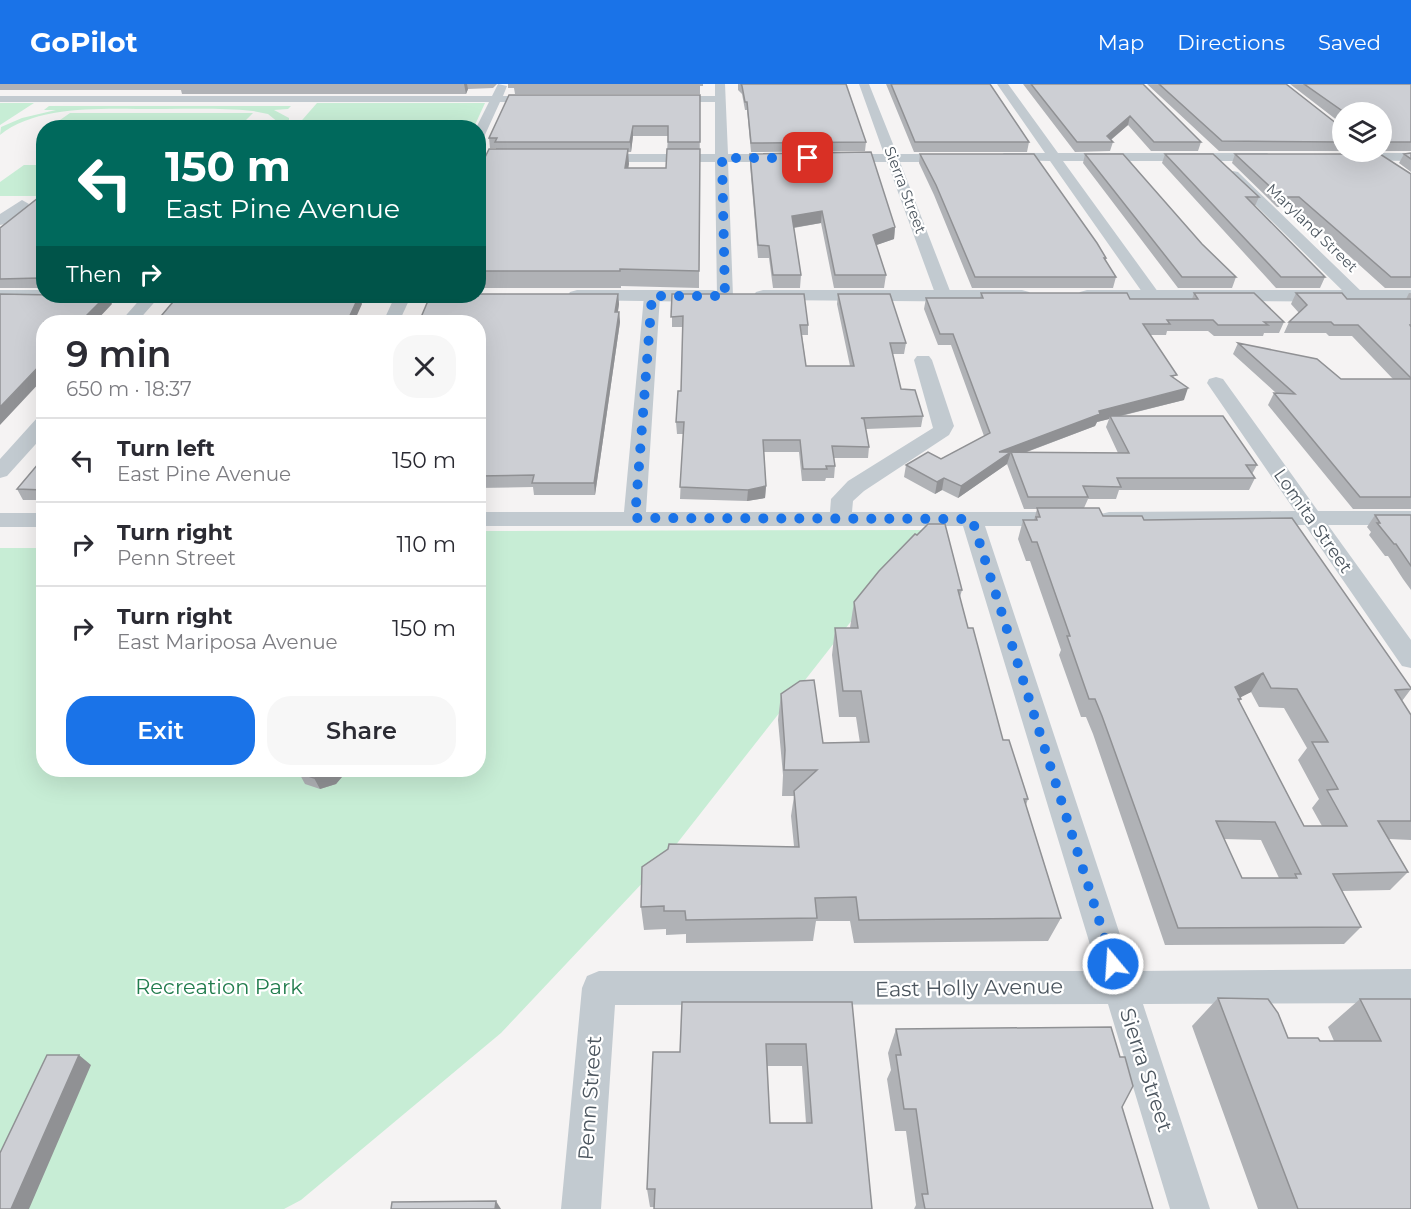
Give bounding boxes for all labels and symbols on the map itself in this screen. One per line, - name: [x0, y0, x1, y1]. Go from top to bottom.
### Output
- pin: [782, 132, 833, 183]
- street label: Sierra Street: [880, 144, 931, 236]
- street label: Maryland Street: [1263, 179, 1362, 276]
- street label: Lomita Street: [1269, 465, 1357, 577]
- position arrow: [1081, 932, 1145, 996]
- street label: East Holly Avenue: [875, 973, 1063, 1002]
- park label: Recreation Park: [135, 974, 303, 999]
- street label: Sierra Street: [1115, 1005, 1178, 1135]
- street label: Penn Street: [573, 1035, 606, 1161]

